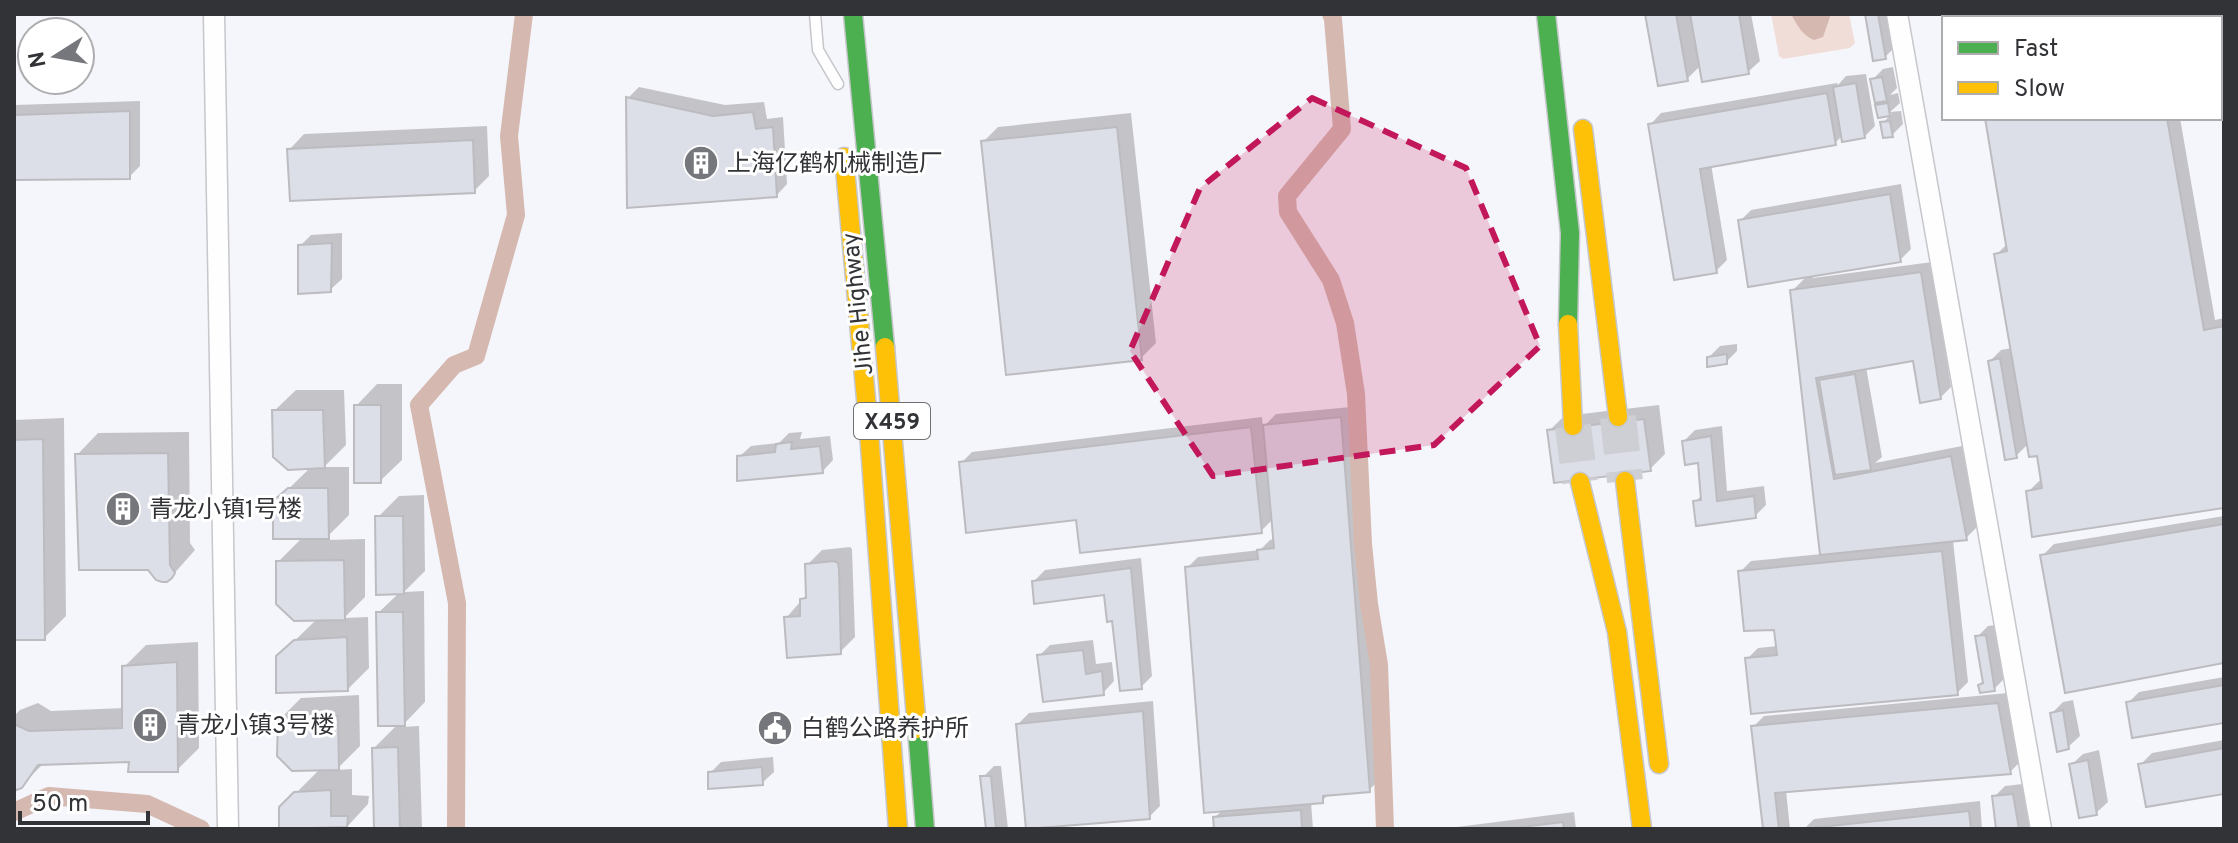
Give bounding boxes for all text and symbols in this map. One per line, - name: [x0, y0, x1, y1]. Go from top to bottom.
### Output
- north arrow: [16, 16, 96, 96]
- legend: [1942, 16, 2222, 120]
- text: Fast: [2014, 35, 2058, 65]
- text: N: [24, 49, 54, 70]
- text: Slow: [2014, 75, 2065, 105]
- building icon: 上海亿鹤机械制造厂: [682, 144, 720, 182]
- place label: 上海亿鹤机械制造厂: [727, 150, 943, 180]
- street label: Jihe Highway: [837, 231, 881, 377]
- road number: X459: [854, 403, 930, 439]
- building icon: 青龙小镇1号楼: [104, 490, 142, 528]
- place label: 青龙小镇1号楼: [149, 496, 302, 526]
- building icon: 青龙小镇3号楼: [131, 706, 169, 744]
- public building icon: 白鹤公路养护所: [756, 709, 794, 747]
- place label: 青龙小镇3号楼: [176, 712, 334, 742]
- place label: 白鹤公路养护所: [801, 715, 969, 745]
- scale bar: [20, 775, 148, 825]
- text: 50 m: [32, 790, 88, 820]

